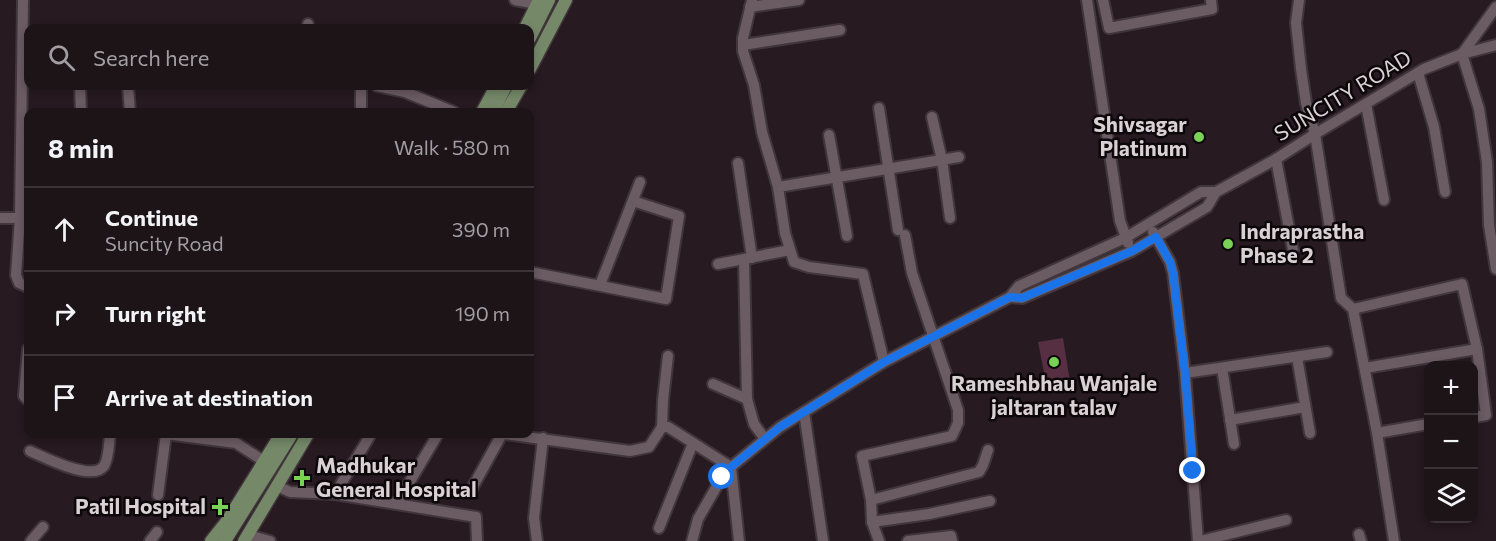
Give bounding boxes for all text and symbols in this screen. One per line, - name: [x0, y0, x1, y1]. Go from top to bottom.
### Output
- search box: [24, 24, 534, 90]
- icon: search: [45, 41, 78, 74]
- text: Search here: [93, 44, 209, 71]
- street label: SUNCITY ROAD: [1269, 44, 1415, 145]
- place label: Shivsagar Platinum: [1093, 111, 1187, 160]
- marker: Shivsagar Platinum: [1192, 130, 1206, 144]
- text: 8 min: [48, 132, 114, 163]
- text: Walk · 580 m: [394, 135, 510, 159]
- text: Continue: [105, 204, 198, 231]
- icon: ahead: [48, 213, 81, 246]
- text: 390 m: [452, 217, 510, 241]
- place label: Indraprastha Phase 2: [1240, 218, 1364, 267]
- text: Suncity Road: [105, 231, 223, 255]
- marker: Indraprastha Phase 2: [1221, 237, 1235, 251]
- icon: right: [48, 297, 81, 330]
- text: Turn right: [105, 300, 206, 327]
- text: 190 m: [455, 301, 510, 325]
- marker: Rameshbhau Wanjale jaltaran talav: [1047, 355, 1061, 369]
- map controls: [1424, 361, 1478, 523]
- button: +: [1424, 361, 1478, 415]
- place label: Rameshbhau Wanjale jaltaran talav: [951, 370, 1157, 419]
- icon: arrive: [48, 381, 81, 414]
- text: Arrive at destination: [105, 384, 313, 411]
- button: −: [1424, 415, 1478, 469]
- place label: Madhukar General Hospital: [316, 452, 477, 501]
- route end: [1179, 457, 1205, 483]
- route start: [708, 463, 734, 489]
- marker: Madhukar General Hospital: [293, 469, 311, 487]
- button: layers: [1424, 469, 1478, 523]
- place label: Patil Hospital: [75, 493, 206, 518]
- marker: Patil Hospital: [211, 498, 229, 516]

